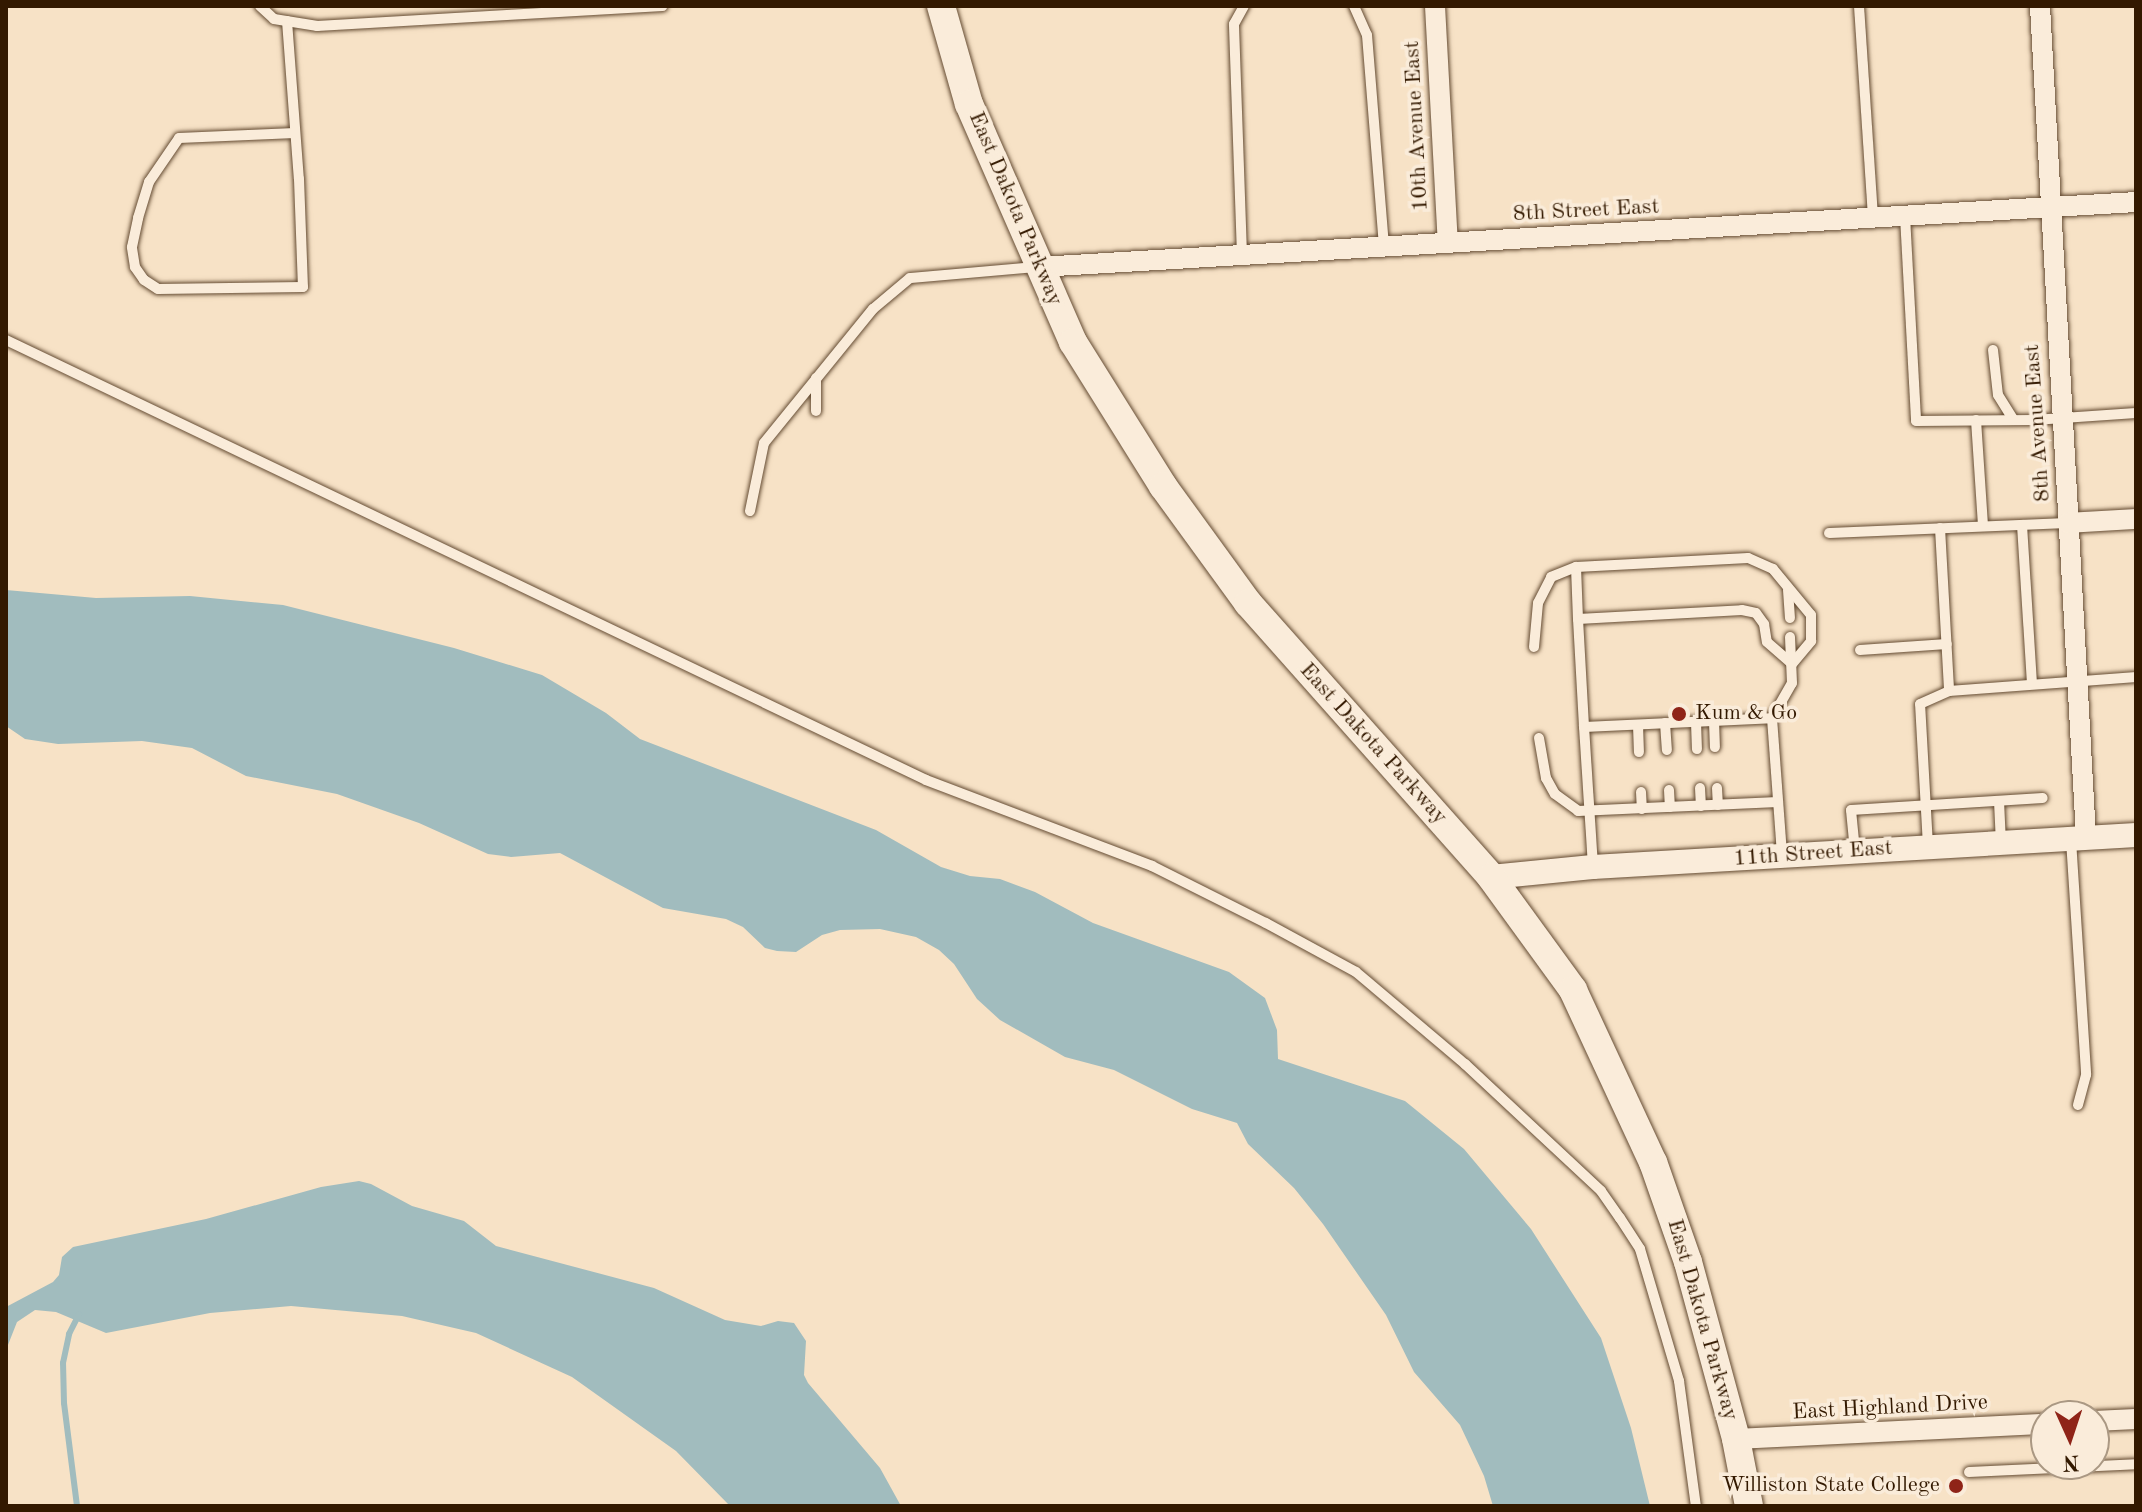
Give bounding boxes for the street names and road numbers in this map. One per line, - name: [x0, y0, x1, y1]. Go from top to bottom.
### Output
- street label: 10th Avenue East: [1399, 40, 1435, 212]
- street label: East Dakota Parkway: [962, 108, 1068, 310]
- street label: 8th Street East: [1512, 194, 1660, 228]
- street label: 8th Avenue East: [2019, 343, 2057, 503]
- street label: East Dakota Parkway: [1293, 658, 1453, 830]
- street label: 11th Street East: [1733, 835, 1893, 873]
- street label: East Dakota Parkway: [1661, 1216, 1743, 1424]
- street label: East Highland Drive: [1792, 1390, 1988, 1426]

